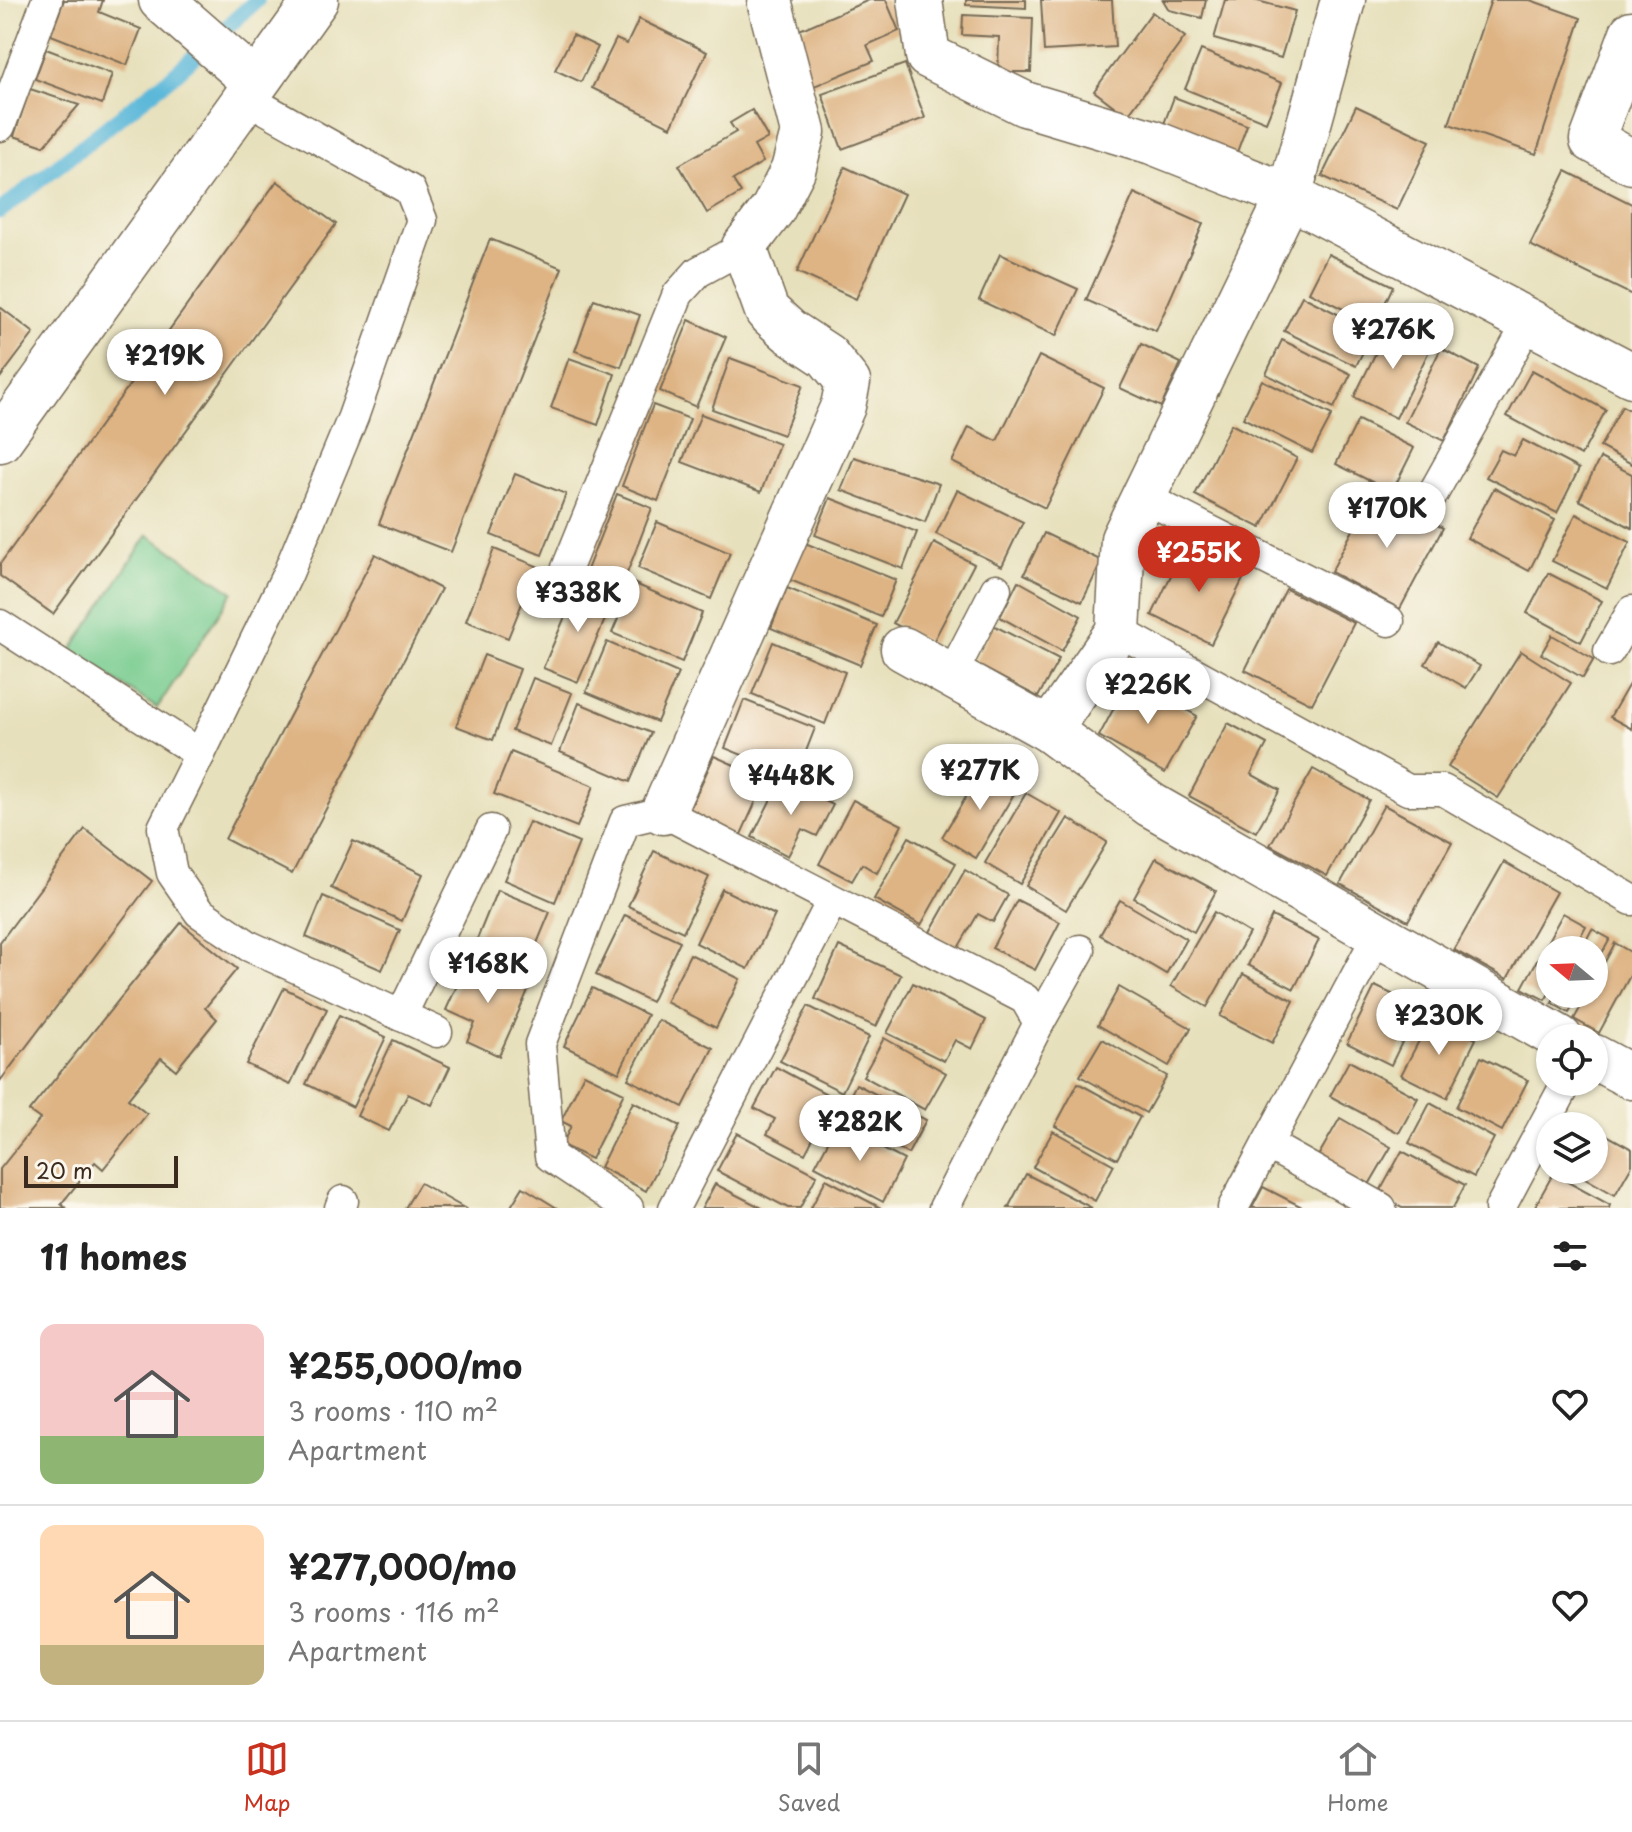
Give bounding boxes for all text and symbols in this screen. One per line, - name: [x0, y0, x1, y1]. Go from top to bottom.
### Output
- pin: ¥276K: [1337, 303, 1449, 371]
- text: ¥276K: [1351, 309, 1435, 348]
- pin: ¥219K: [109, 329, 221, 397]
- text: ¥219K: [125, 335, 205, 374]
- pin: ¥170K: [1331, 482, 1443, 550]
- text: ¥170K: [1347, 488, 1427, 527]
- pin: ¥255K: [1143, 526, 1255, 594]
- text: ¥255K: [1156, 532, 1242, 571]
- pin: ¥338K: [522, 566, 634, 634]
- text: ¥338K: [535, 572, 621, 611]
- pin: ¥226K: [1092, 658, 1204, 726]
- text: ¥226K: [1104, 664, 1192, 703]
- pin: ¥277K: [924, 744, 1036, 812]
- pin: ¥448K: [735, 749, 847, 817]
- text: ¥277K: [940, 750, 1020, 789]
- text: ¥448K: [747, 755, 835, 794]
- north arrow: [1536, 936, 1608, 1008]
- map controls: [1536, 936, 1608, 1184]
- pin: ¥168K: [432, 937, 544, 1005]
- text: ¥168K: [447, 943, 529, 982]
- pin: ¥230K: [1383, 989, 1495, 1057]
- text: ¥230K: [1394, 995, 1484, 1034]
- button: locate: [1536, 1024, 1608, 1096]
- pin: ¥282K: [804, 1095, 916, 1163]
- text: ¥282K: [817, 1101, 903, 1140]
- button: layers: [1536, 1112, 1608, 1184]
- scale bar: [24, 1152, 178, 1188]
- text: 20 m: [36, 1153, 93, 1186]
- text: 11 homes: [40, 1230, 187, 1282]
- icon: filters: [1548, 1234, 1592, 1278]
- text: ¥255,000/mo: [288, 1339, 522, 1391]
- icon: home: [104, 1356, 200, 1452]
- icon: heart: [1548, 1382, 1592, 1426]
- text: 3 rooms · 110 m²: [288, 1391, 498, 1430]
- text: Apartment: [288, 1430, 427, 1469]
- text: ¥277,000/mo: [288, 1540, 517, 1592]
- icon: home: [104, 1557, 200, 1653]
- icon: heart: [1548, 1583, 1592, 1627]
- text: 3 rooms · 116 m²: [288, 1592, 500, 1631]
- text: Apartment: [288, 1631, 427, 1670]
- tab: Map: [244, 1737, 291, 1818]
- tab: Saved: [778, 1737, 840, 1818]
- tab: Home: [1327, 1737, 1388, 1818]

